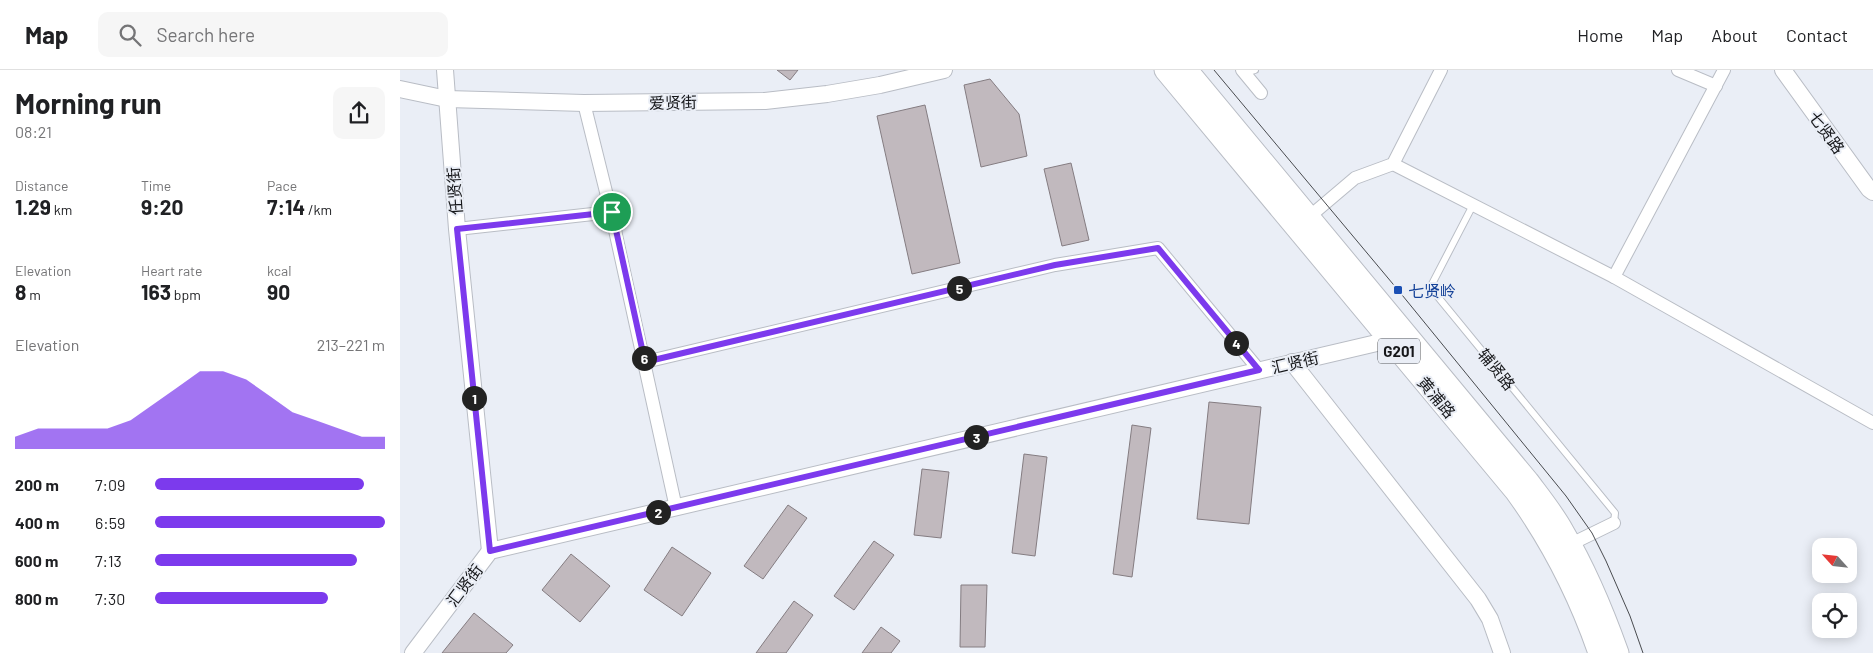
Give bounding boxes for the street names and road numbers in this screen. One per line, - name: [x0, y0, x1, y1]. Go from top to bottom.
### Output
- street label: 爱贤街: [649, 92, 697, 112]
- street label: 七贤路: [1805, 107, 1849, 157]
- street label: 任贤街: [443, 166, 465, 216]
- road number: G201: [1378, 338, 1420, 364]
- street label: 辅贤路: [1475, 344, 1519, 394]
- street label: 汇贤街: [1269, 347, 1321, 377]
- street label: 黄浦路: [1414, 373, 1460, 421]
- street label: 汇贤街: [442, 560, 486, 610]

